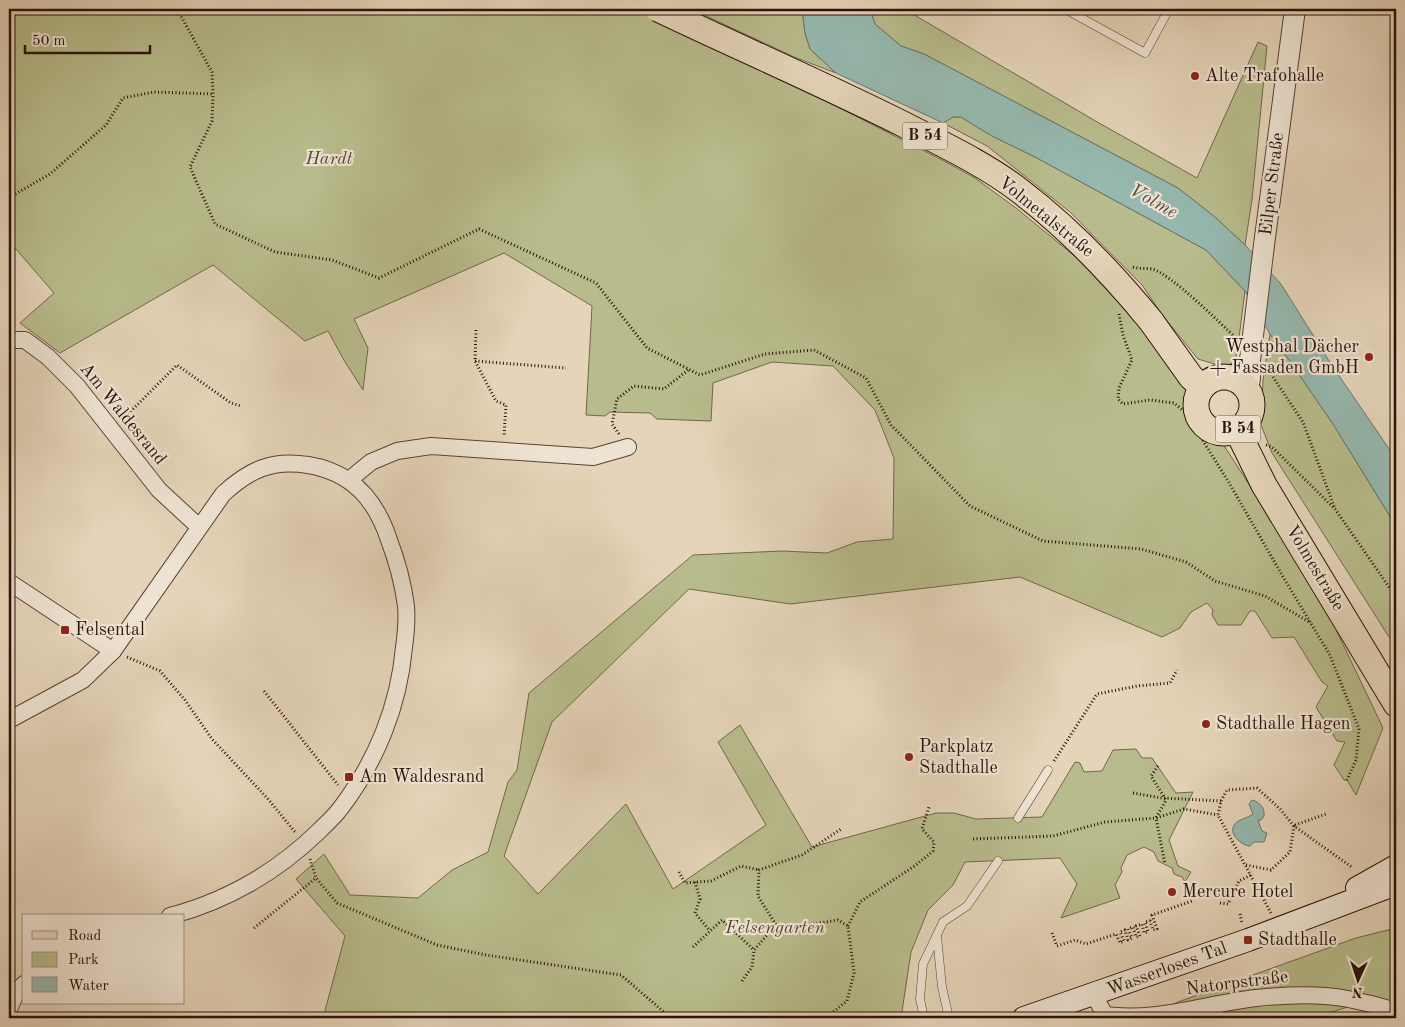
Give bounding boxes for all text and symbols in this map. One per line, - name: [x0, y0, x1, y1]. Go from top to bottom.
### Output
- scale bar: [25, 22, 150, 54]
- text: 50 m: [32, 34, 66, 49]
- place label: Alte Trafohalle: [1205, 67, 1324, 85]
- marker: Alte Trafohalle: [1189, 70, 1201, 82]
- road number: B 54: [902, 122, 948, 150]
- street label: Eilper Straße: [1257, 131, 1287, 237]
- park label: Hardt: [304, 150, 353, 168]
- street label: Volmetalstraße: [995, 173, 1097, 261]
- water label: Volme: [1126, 181, 1180, 223]
- place label: Westphal Dächer + Fassaden GmbH: [1210, 338, 1360, 377]
- marker: Westphal Dächer + Fassaden GmbH: [1363, 351, 1375, 363]
- street label: Am Waldesrand: [77, 360, 169, 468]
- road number: B 54: [1216, 416, 1260, 442]
- street label: Volmestraße: [1282, 522, 1348, 614]
- place label: Felsental: [75, 621, 145, 639]
- marker: Felsental: [59, 624, 71, 636]
- place label: Stadthalle Hagen: [1216, 715, 1351, 733]
- marker: Stadthalle Hagen: [1200, 718, 1212, 730]
- place label: Parkplatz Stadthalle: [919, 738, 998, 777]
- marker: Parkplatz Stadthalle: [903, 751, 915, 763]
- place label: Am Waldesrand: [359, 768, 485, 786]
- marker: Am Waldesrand: [343, 771, 355, 783]
- place label: Mercure Hotel: [1182, 883, 1294, 901]
- marker: Mercure Hotel: [1166, 886, 1178, 898]
- legend: [22, 914, 185, 1004]
- park label: Felsengarten: [724, 919, 825, 937]
- text: Road: [68, 929, 102, 944]
- place label: Stadthalle: [1258, 931, 1337, 949]
- marker: Stadthalle: [1242, 934, 1254, 946]
- street label: Wasserloses Tal: [1105, 939, 1230, 999]
- text: Park: [68, 953, 99, 968]
- north arrow: [1332, 954, 1382, 1004]
- street label: Natorpstraße: [1185, 968, 1289, 998]
- text: Water: [68, 979, 109, 994]
- text: N: [1351, 985, 1363, 999]

